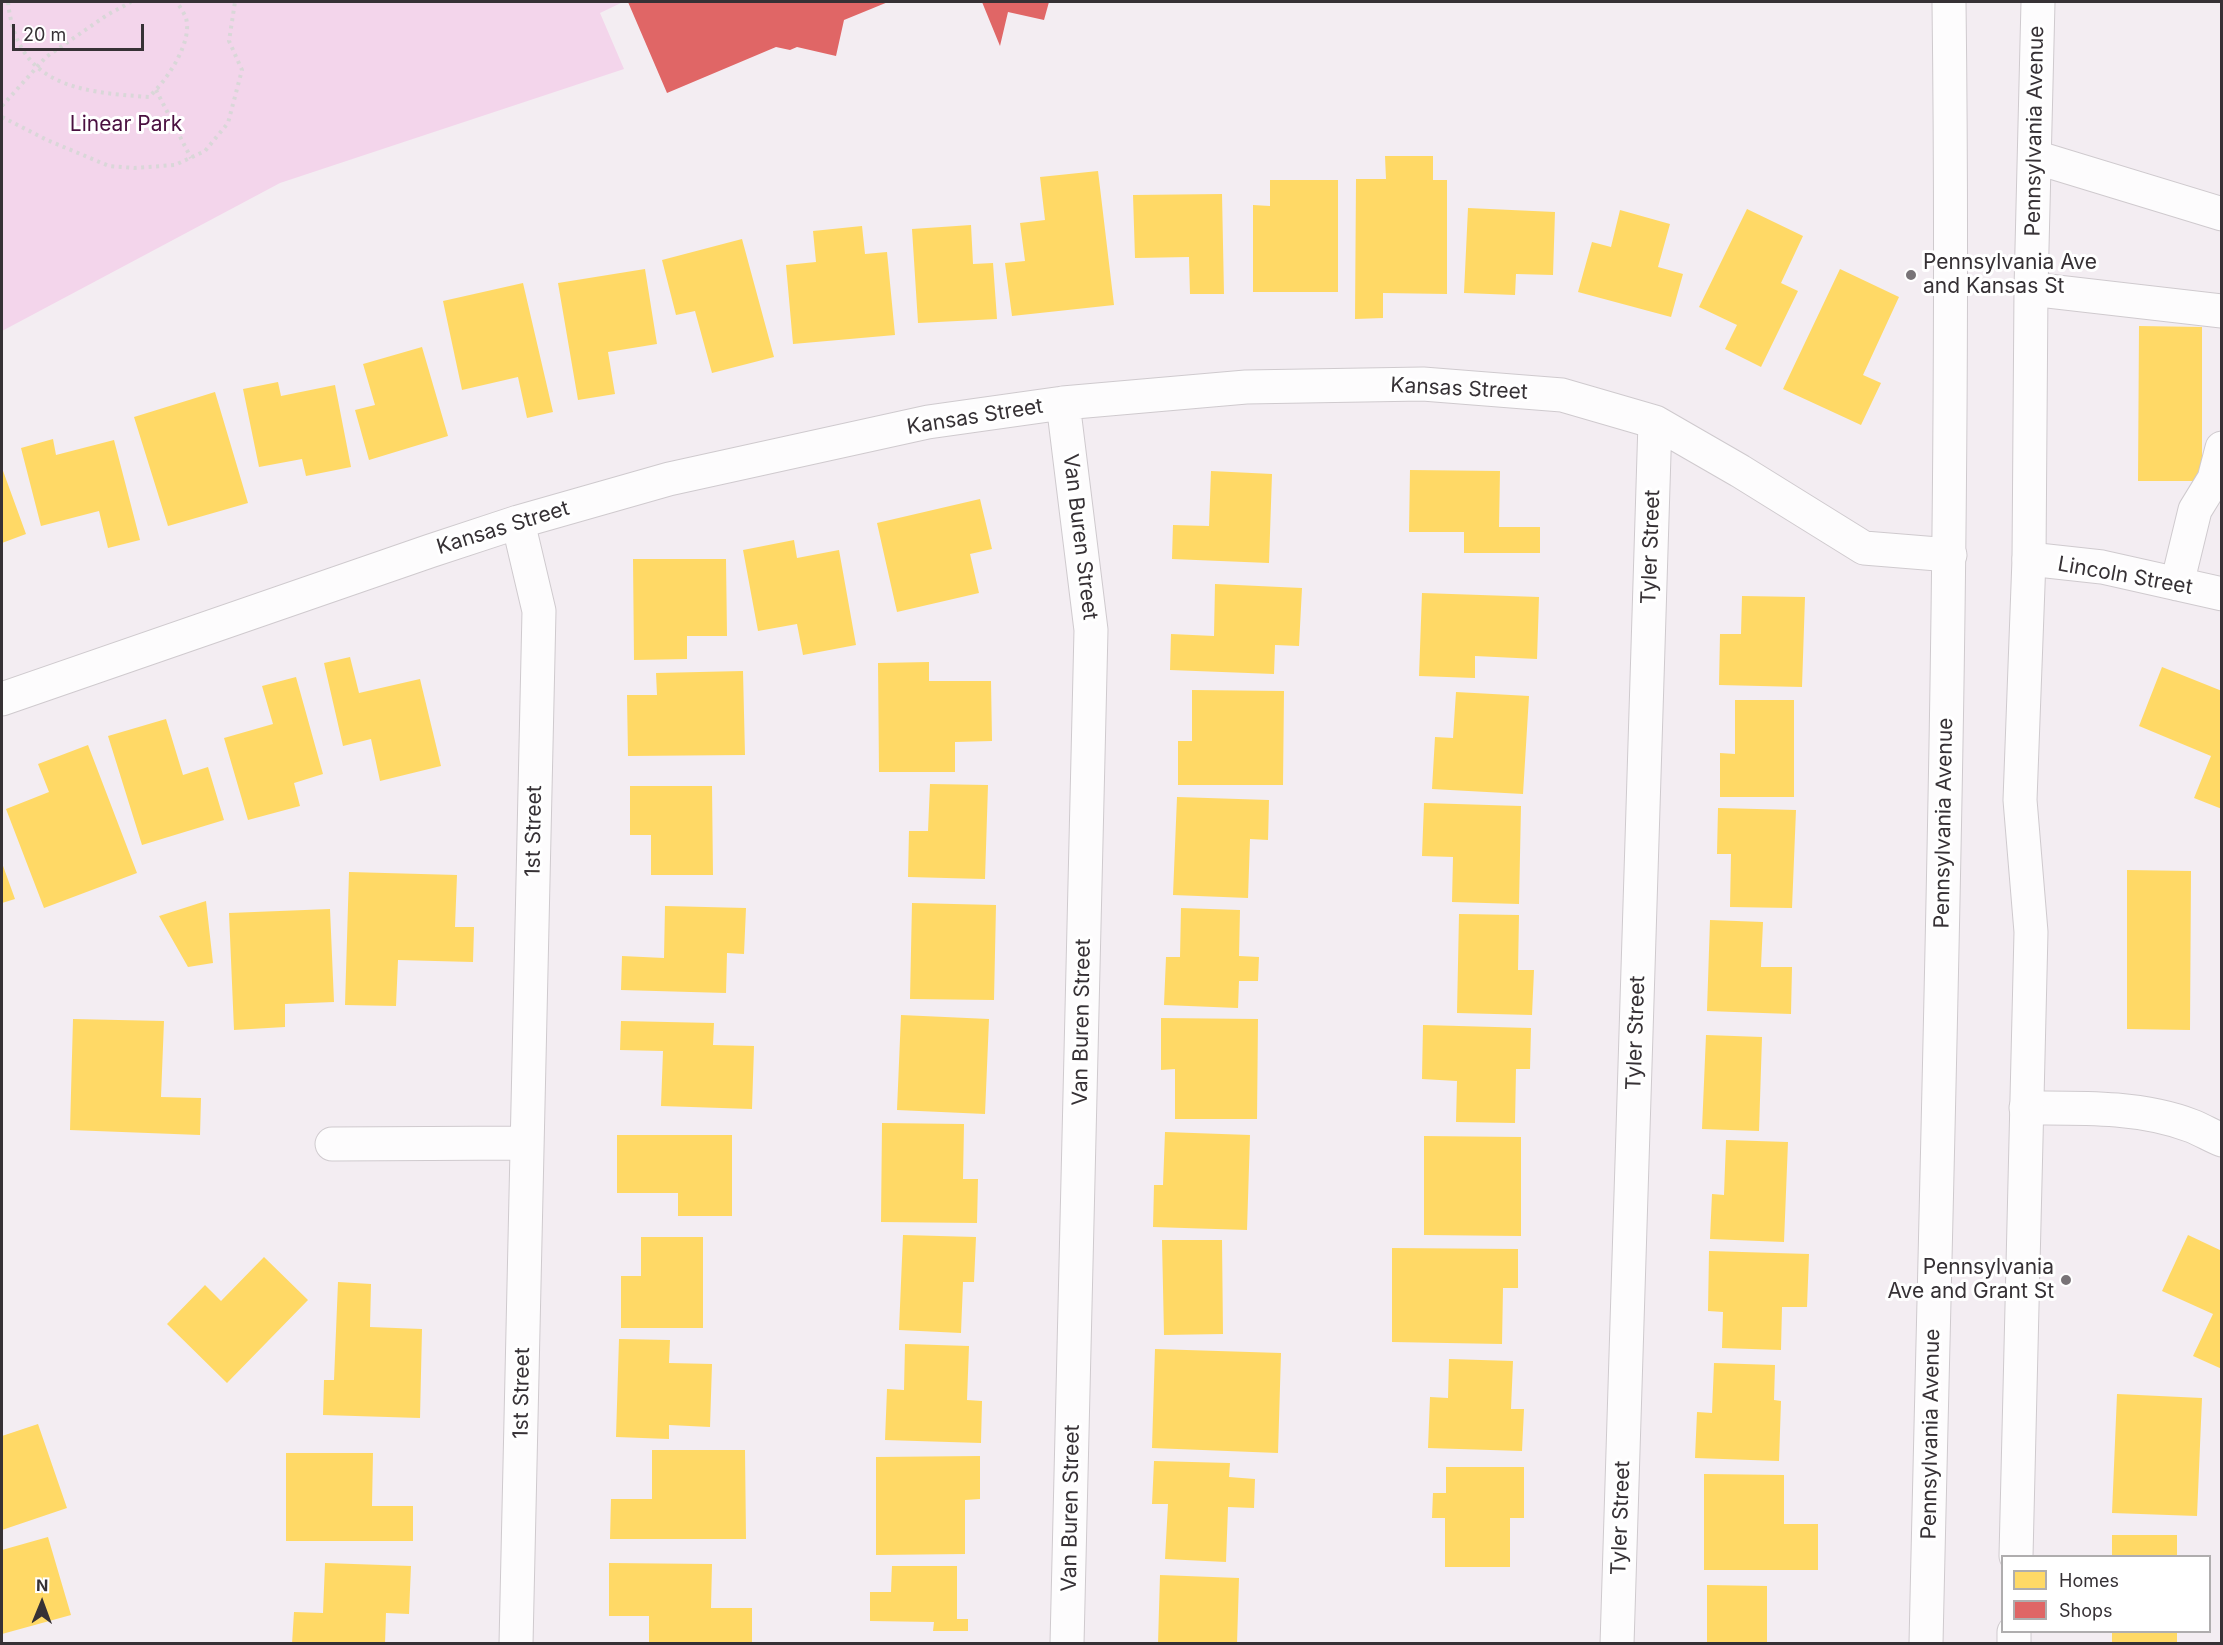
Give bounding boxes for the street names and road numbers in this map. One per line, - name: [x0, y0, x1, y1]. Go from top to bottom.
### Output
- street label: Pennsylvania Avenue: [2021, 25, 2049, 237]
- street label: Kansas Street: [1390, 373, 1528, 405]
- street label: Kansas Street: [905, 394, 1045, 440]
- street label: Van Buren Street: [1057, 453, 1103, 621]
- street label: Tyler Street: [1636, 489, 1666, 605]
- street label: Kansas Street: [434, 496, 572, 560]
- street label: Lincoln Street: [2056, 552, 2194, 600]
- street label: Pennsylvania Avenue: [1930, 717, 1958, 929]
- street label: 1st Street: [521, 785, 547, 877]
- street label: Van Buren Street: [1068, 938, 1096, 1106]
- street label: Tyler Street: [1621, 975, 1651, 1091]
- street label: Pennsylvania Avenue: [1917, 1328, 1945, 1540]
- street label: 1st Street: [509, 1347, 535, 1439]
- street label: Van Buren Street: [1057, 1424, 1085, 1592]
- street label: Tyler Street: [1606, 1460, 1636, 1576]

